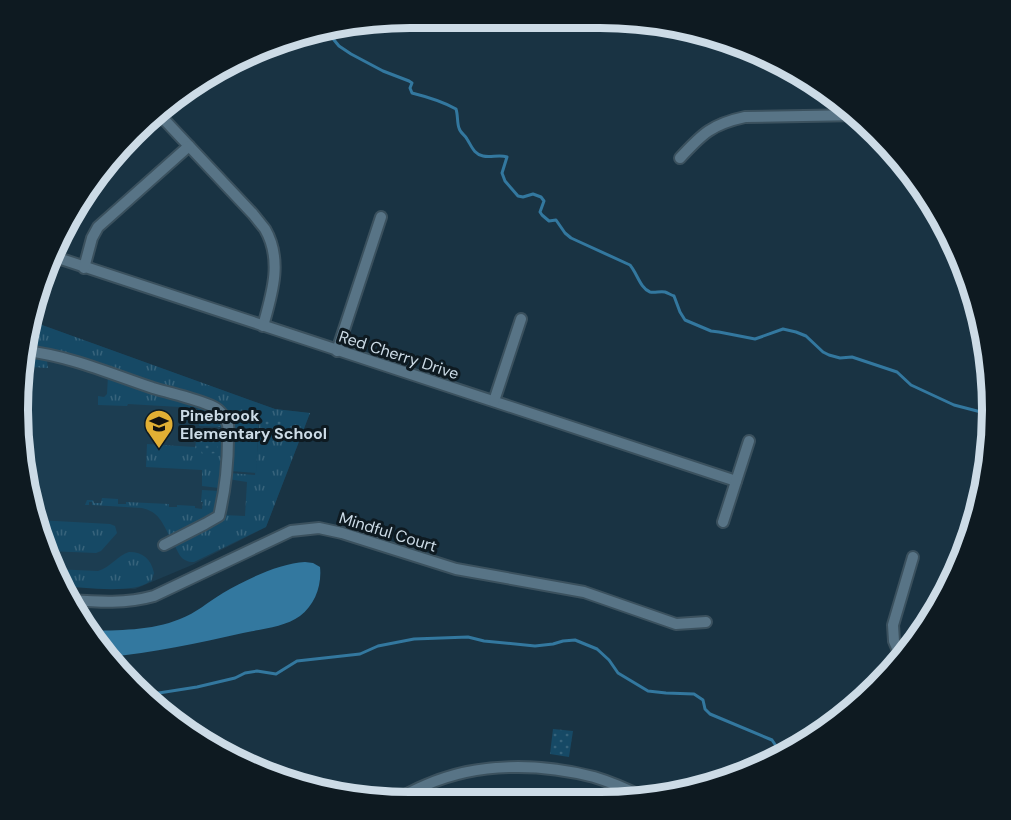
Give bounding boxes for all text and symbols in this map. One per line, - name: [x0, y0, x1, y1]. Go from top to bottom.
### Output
- street label: Red Cherry Drive: [336, 326, 462, 384]
- place label: Pinebrook Elementary School: [180, 405, 327, 444]
- school or university icon: Pinebrook Elementary School: [143, 408, 175, 450]
- street label: Mindful Court: [337, 507, 439, 557]

